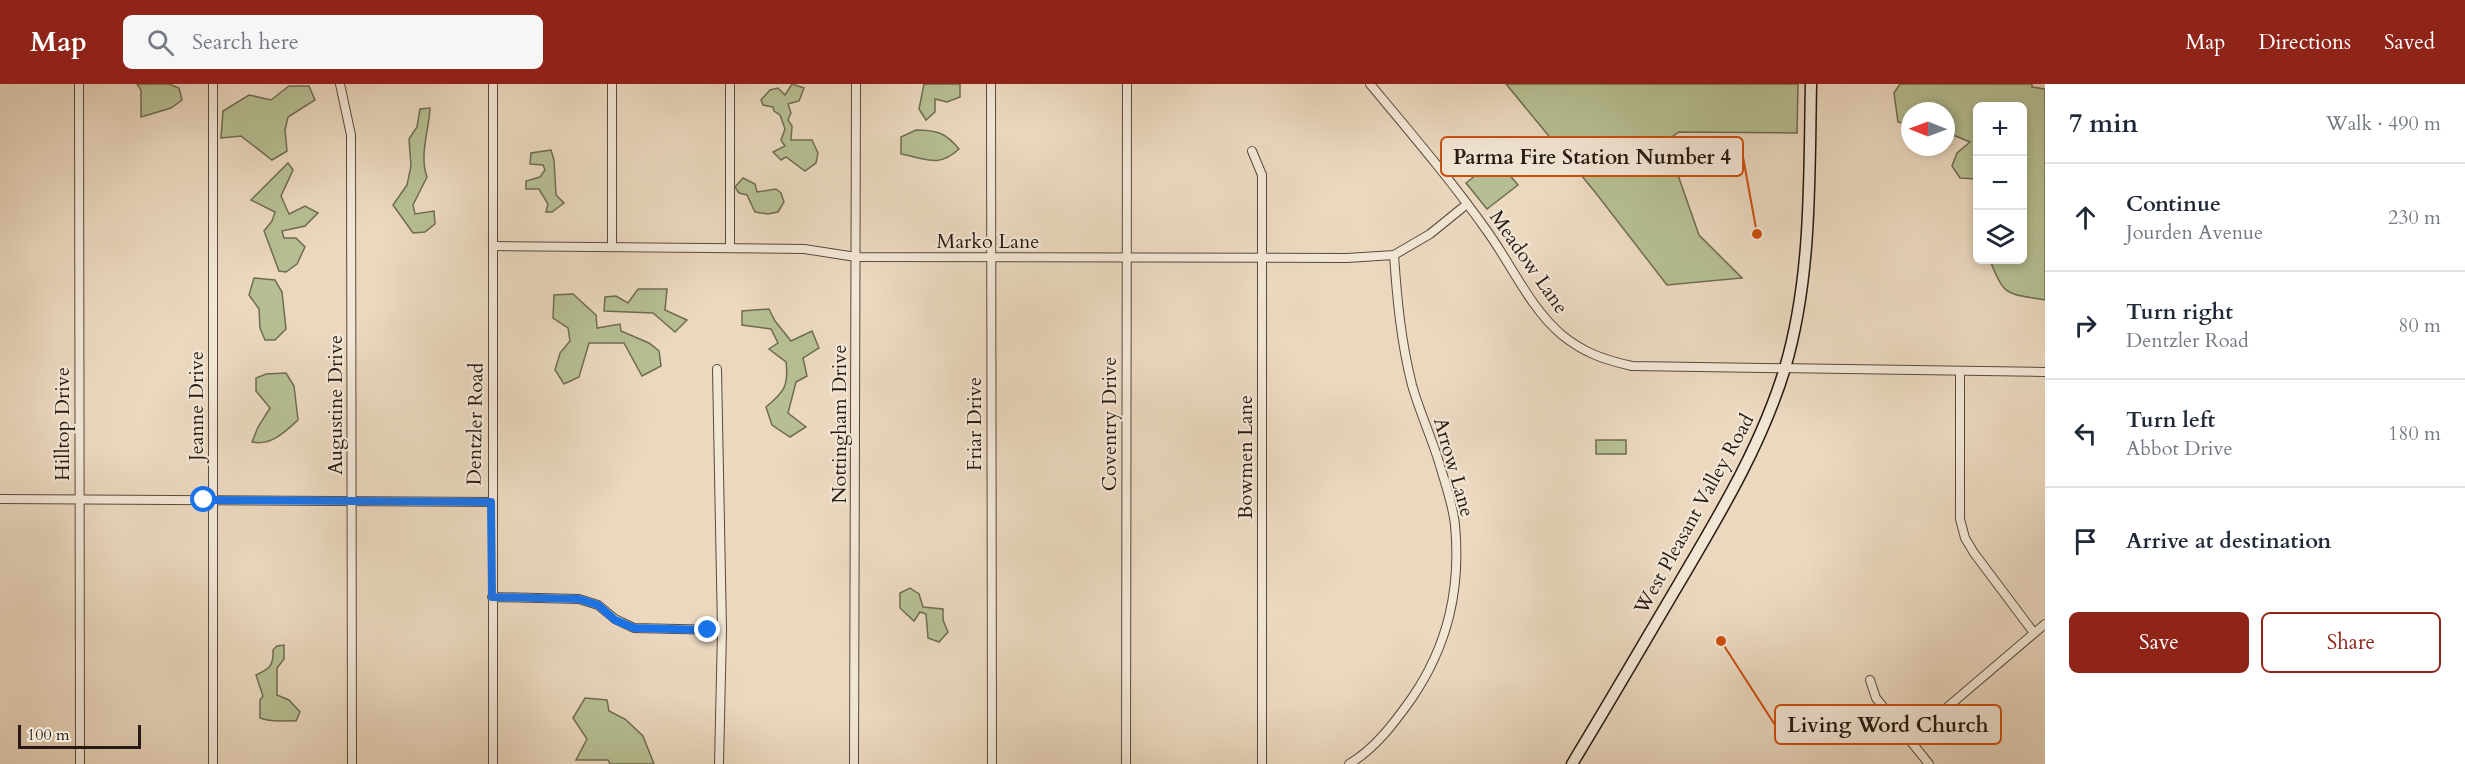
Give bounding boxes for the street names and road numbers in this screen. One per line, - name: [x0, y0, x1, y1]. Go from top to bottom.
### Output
- street label: Meadow Lane: [1483, 205, 1575, 319]
- street label: Marko Lane: [937, 228, 1039, 255]
- street label: Augustine Drive: [322, 335, 349, 475]
- street label: Nottingham Drive: [826, 345, 853, 503]
- street label: Jeanne Drive: [183, 351, 210, 464]
- street label: Coventry Drive: [1096, 357, 1123, 491]
- street label: Dentzler Road: [460, 362, 490, 486]
- street label: Hilltop Drive: [49, 367, 76, 481]
- street label: Friar Drive: [961, 377, 988, 471]
- street label: Bowmen Lane: [1232, 395, 1259, 519]
- street label: West Pleasant Valley Road: [1627, 409, 1761, 620]
- street label: Arrow Lane: [1427, 414, 1481, 520]

